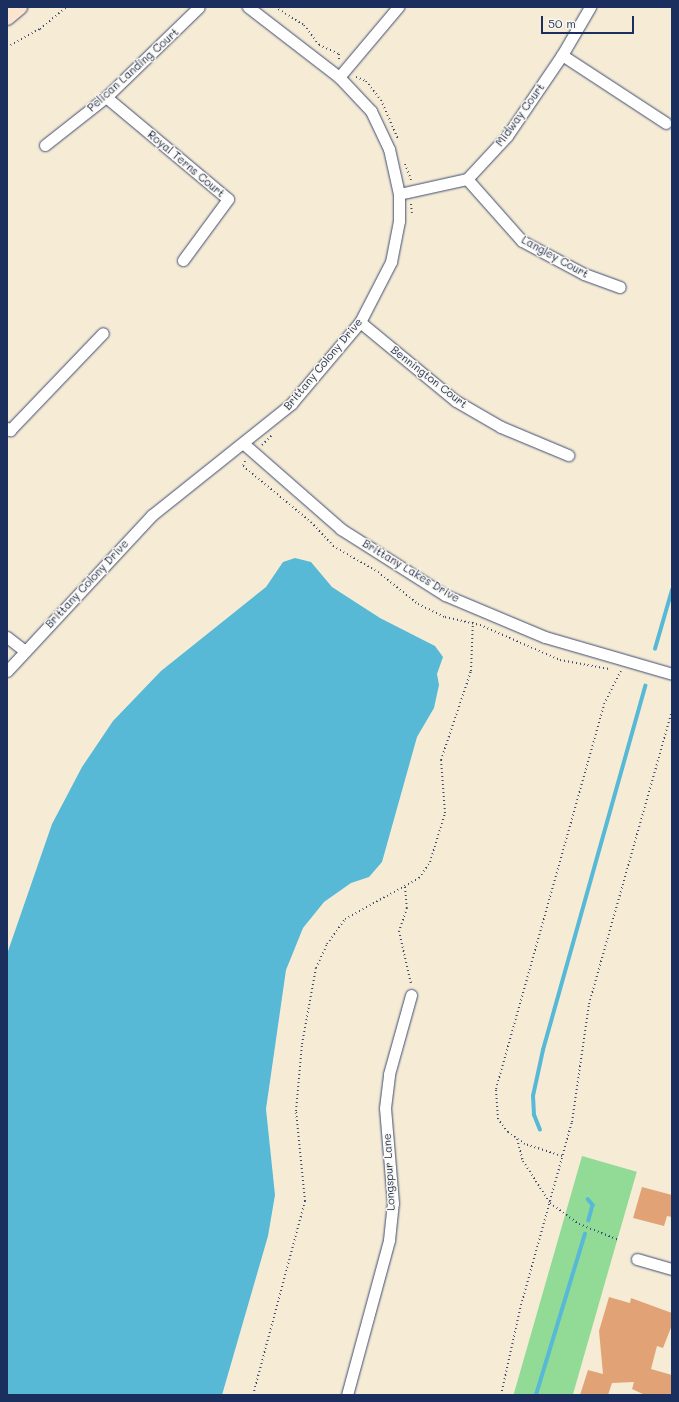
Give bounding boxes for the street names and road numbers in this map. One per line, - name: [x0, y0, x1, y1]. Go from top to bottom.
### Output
- street label: Pelican Landing Court: [85, 25, 181, 115]
- street label: Midway Court: [493, 81, 547, 149]
- street label: Royal Terns Court: [145, 128, 227, 200]
- street label: Langley Court: [519, 233, 591, 281]
- street label: Brittany Colony Drive: [281, 315, 365, 413]
- street label: Bennington Court: [388, 343, 470, 411]
- street label: Brittany Colony Drive: [43, 537, 131, 631]
- street label: Brittany Lakes Drive: [360, 537, 462, 605]
- street label: Longspur Lane: [380, 1133, 398, 1211]

